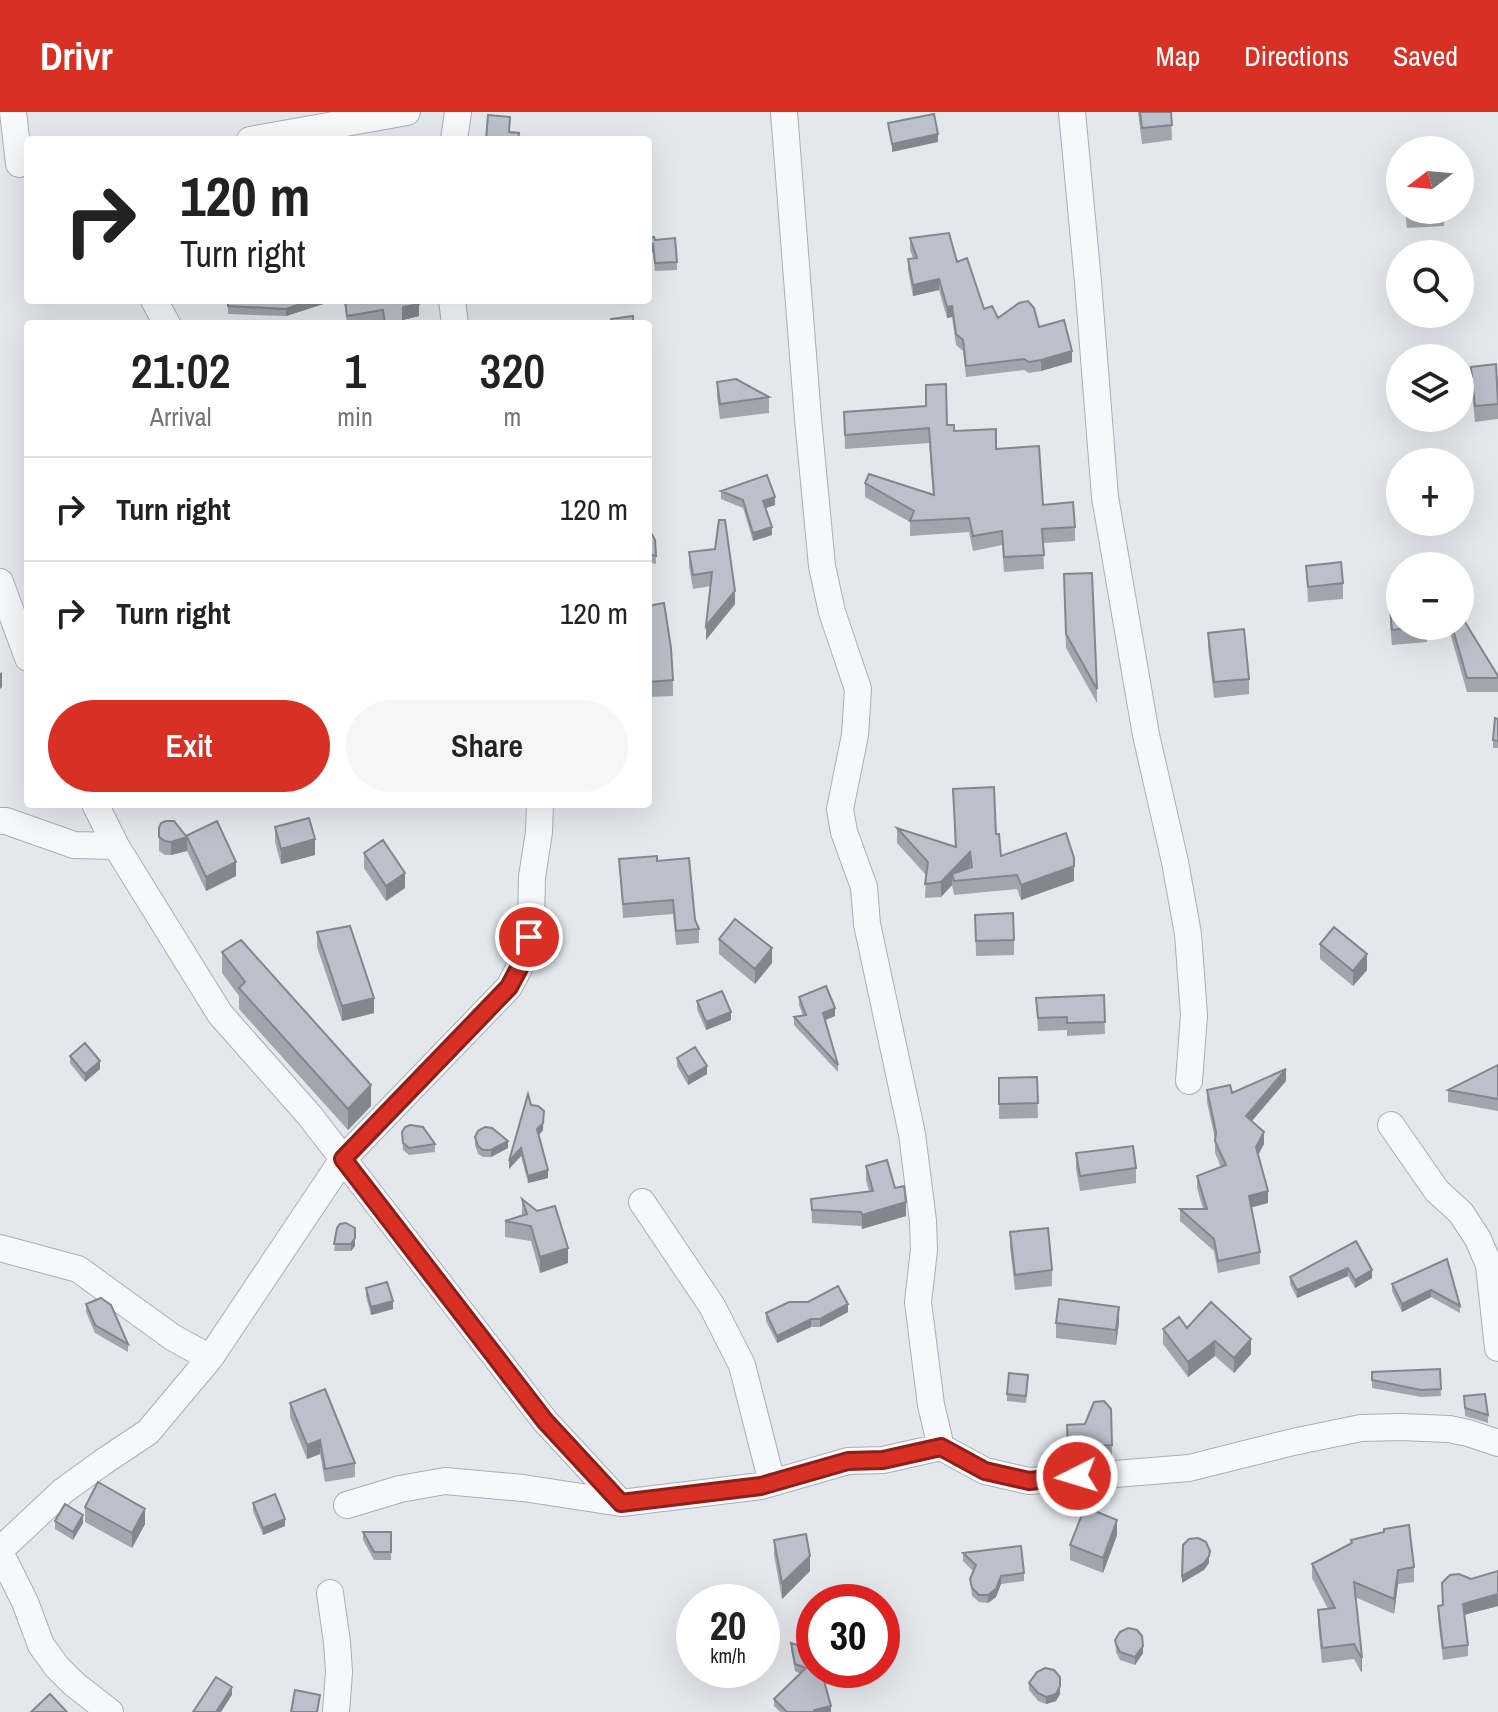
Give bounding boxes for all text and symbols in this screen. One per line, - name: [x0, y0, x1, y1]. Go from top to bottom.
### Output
- text: Drivr: [40, 31, 113, 82]
- text: Map: [1156, 37, 1200, 75]
- text: Directions: [1244, 37, 1349, 75]
- text: Saved: [1393, 37, 1458, 75]
- north arrow: [1386, 136, 1474, 224]
- map controls: [1386, 136, 1474, 640]
- text: 120 m: [180, 158, 310, 233]
- icon: right: [48, 168, 152, 272]
- text: Turn right: [180, 230, 305, 278]
- button: search: [1386, 240, 1474, 328]
- text: 21:02: [131, 338, 231, 403]
- text: 1: [344, 338, 366, 403]
- text: 320: [480, 338, 545, 403]
- button: layers: [1386, 344, 1474, 432]
- text: Arrival: [150, 399, 211, 434]
- text: min: [337, 399, 373, 434]
- text: m: [504, 399, 521, 434]
- button: +: [1386, 448, 1474, 536]
- icon: right: [48, 487, 92, 531]
- text: Turn right: [116, 489, 230, 529]
- text: 120 m: [560, 489, 628, 529]
- button: −: [1386, 552, 1474, 640]
- icon: right: [48, 591, 92, 635]
- text: Turn right: [116, 593, 230, 633]
- text: 120 m: [560, 593, 628, 633]
- button: Exit: [48, 700, 330, 792]
- button: Share: [346, 700, 628, 792]
- pin: [495, 903, 563, 971]
- icon: arrive: [507, 915, 551, 959]
- position arrow: [1035, 1434, 1119, 1518]
- speed limit sign: 30: [796, 1584, 900, 1688]
- text: 20: [710, 1599, 746, 1652]
- text: km/h: [710, 1642, 746, 1669]

